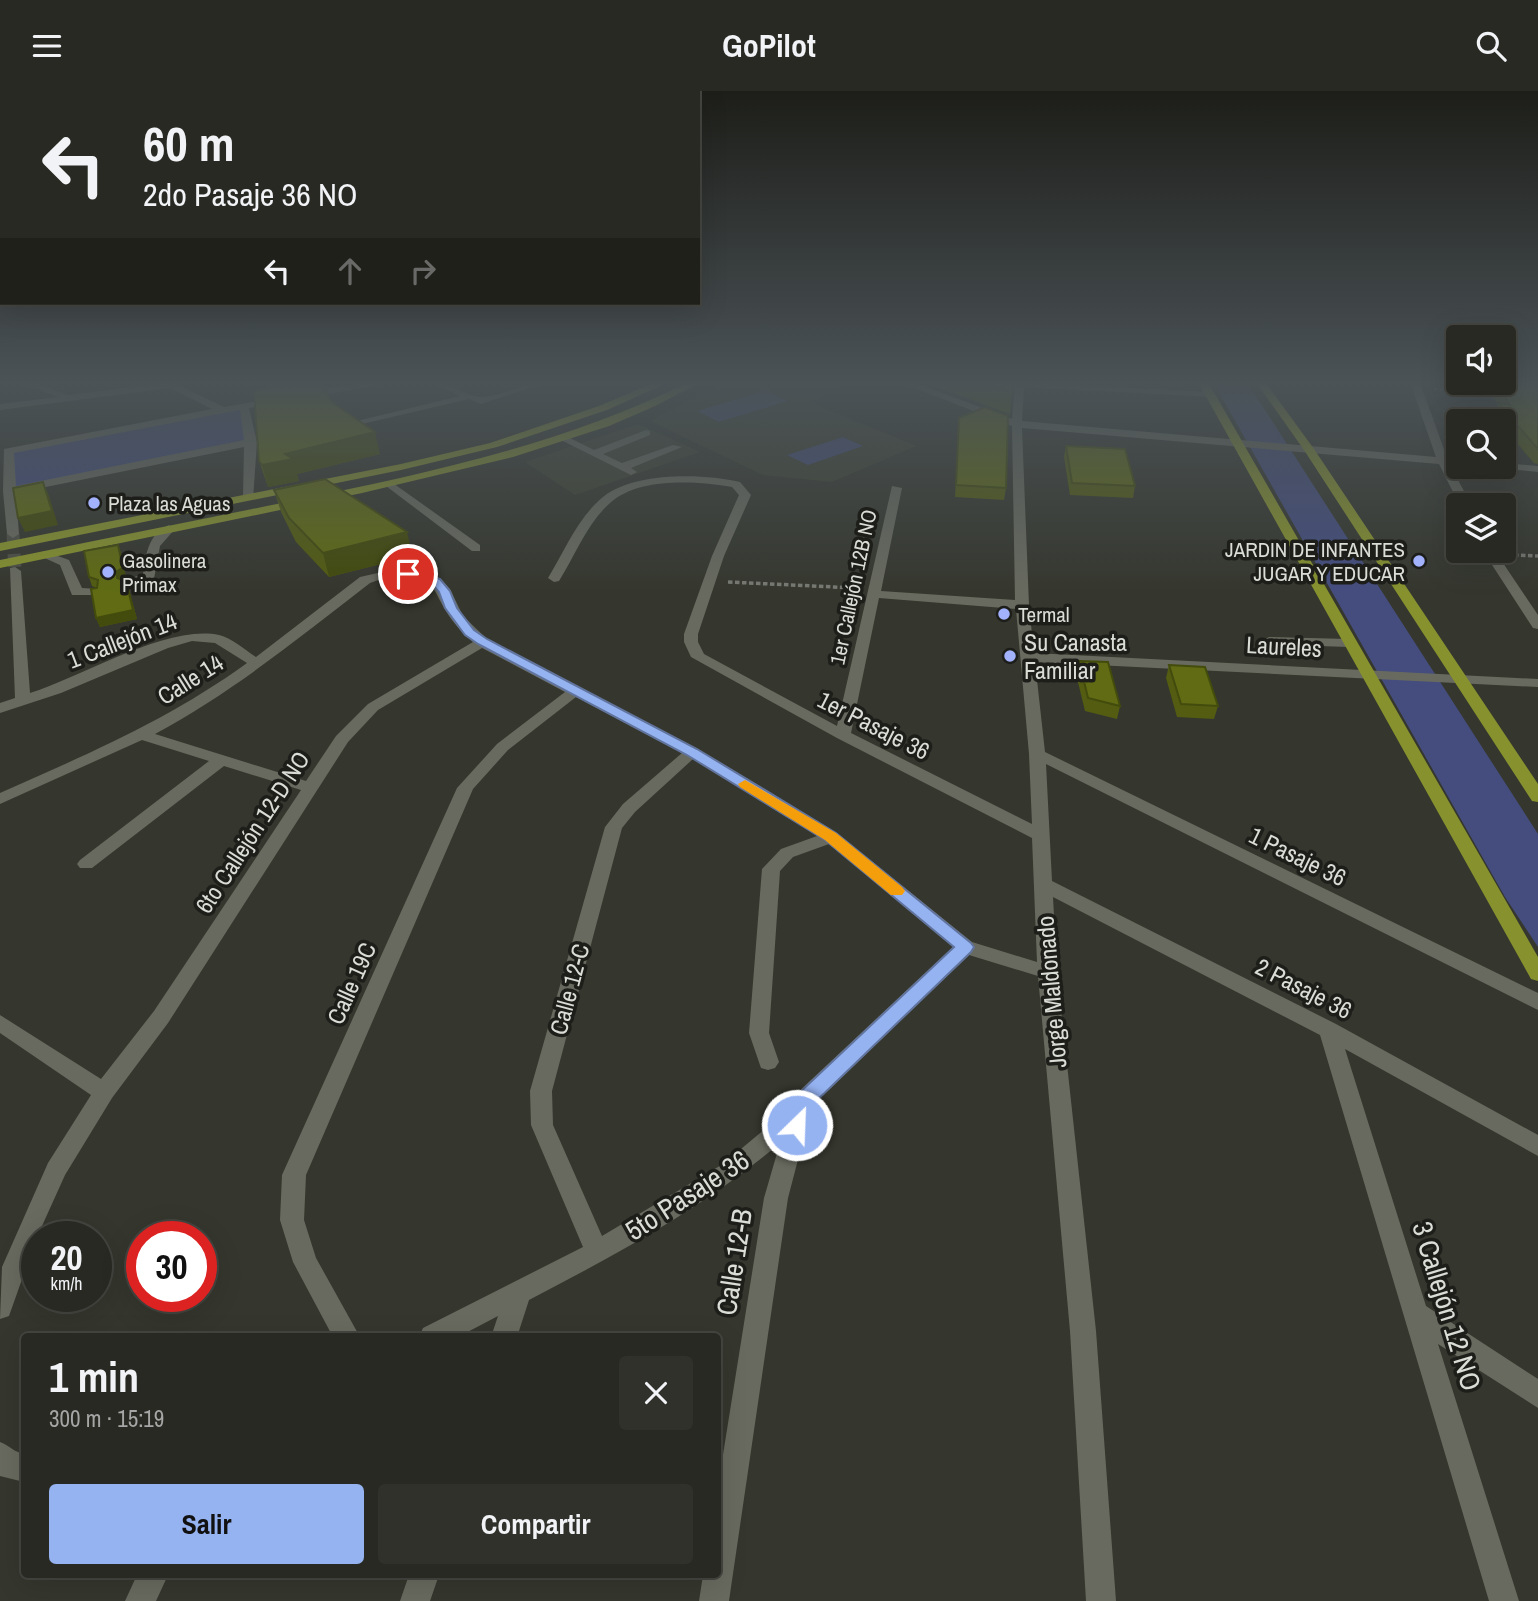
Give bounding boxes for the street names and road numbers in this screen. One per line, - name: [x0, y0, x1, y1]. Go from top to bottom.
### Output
- street label: 1er Callejón 12B NO: [822, 507, 884, 667]
- street label: 1 Callejón 14: [63, 604, 181, 676]
- street label: Laureles: [1245, 628, 1323, 664]
- street label: Calle 14: [151, 646, 229, 712]
- street label: 1er Pasaje 36: [813, 683, 935, 767]
- street label: 6to Callejón 12-D NO: [188, 745, 316, 919]
- street label: 1 Pasaje 36: [1244, 819, 1352, 893]
- street label: Jorge Maldonado: [1028, 915, 1074, 1069]
- street label: Calle 19C: [319, 937, 383, 1029]
- street label: Calle 12-C: [542, 940, 596, 1038]
- street label: 2 Pasaje 36: [1250, 950, 1358, 1026]
- street label: 5to Pasaje 36: [618, 1141, 756, 1249]
- street label: Calle 12-B: [707, 1206, 761, 1318]
- street label: 3 Callejón 12 NO: [1403, 1217, 1491, 1395]

